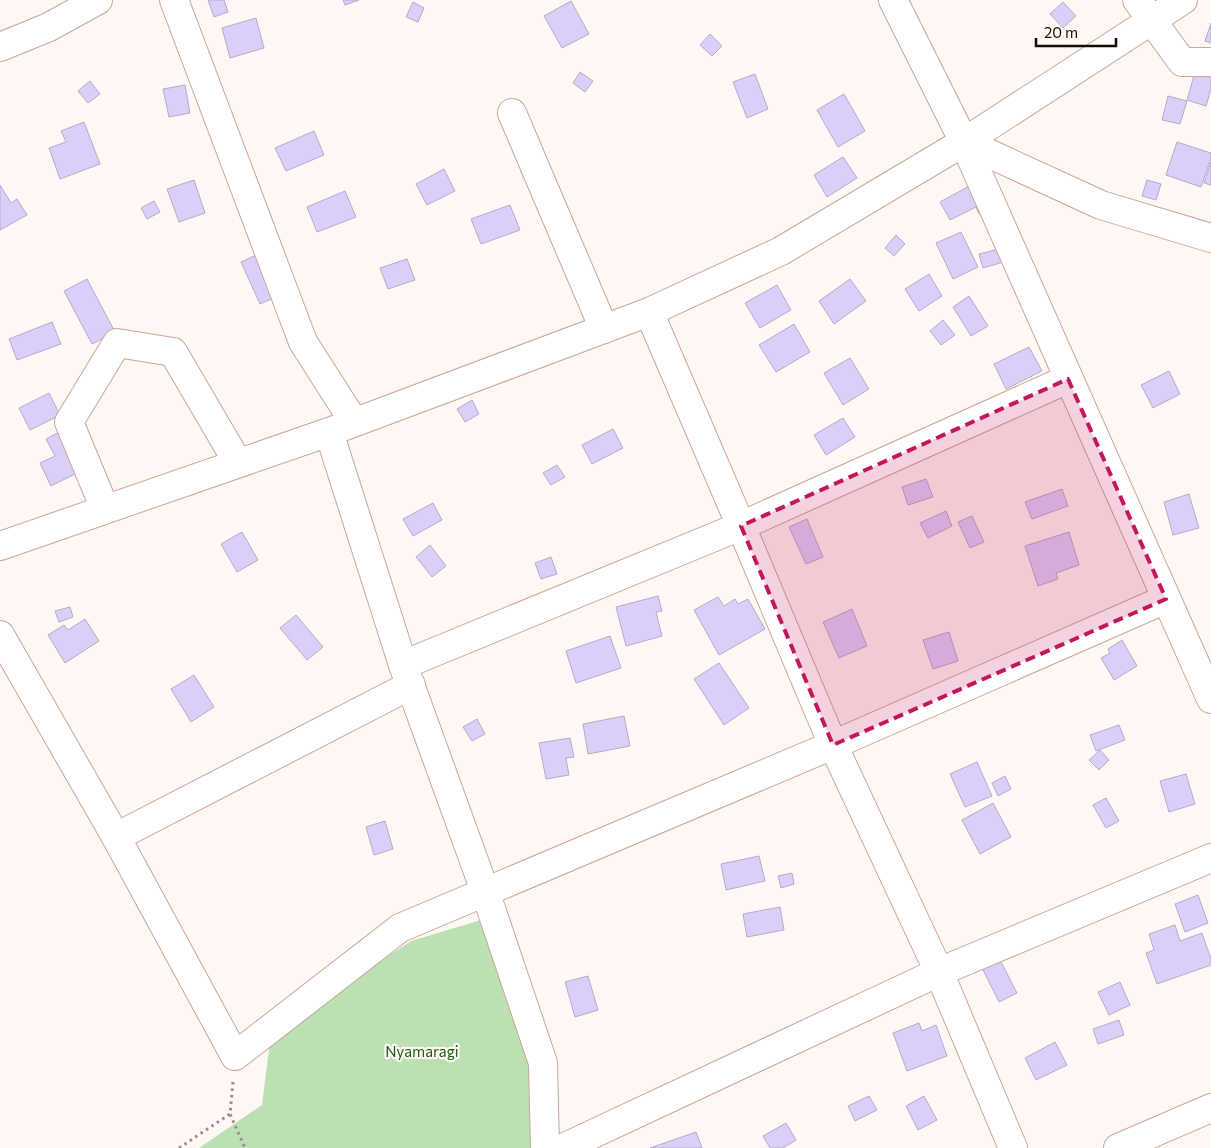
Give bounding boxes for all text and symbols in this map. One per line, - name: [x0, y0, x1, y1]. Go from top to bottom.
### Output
- scale bar: [1036, 15, 1116, 47]
- text: 20 m: [1044, 23, 1078, 41]
- park label: Nyamaragi: [385, 1042, 459, 1060]

